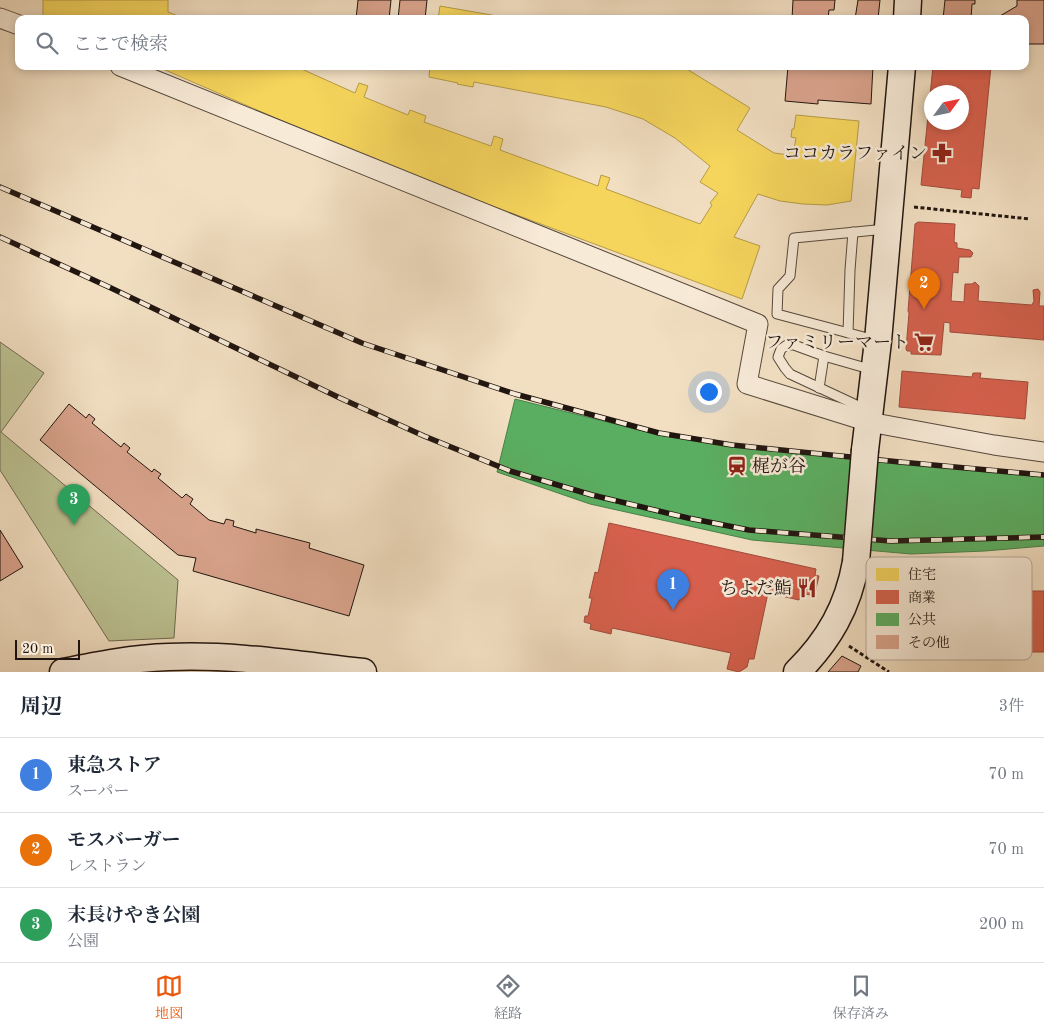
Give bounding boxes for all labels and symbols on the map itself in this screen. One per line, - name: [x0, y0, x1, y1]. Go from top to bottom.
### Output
- north arrow: [924, 85, 969, 130]
- pharmacy icon: ココカラファイン: [931, 142, 953, 164]
- place label: ココカラファイン: [783, 145, 927, 163]
- pin: 2: [908, 268, 940, 309]
- supermarket icon: ファミリーマート: [913, 331, 935, 353]
- place label: ファミリーマート: [765, 334, 909, 352]
- your location: [696, 379, 722, 405]
- station icon: 梶が谷: [726, 455, 748, 477]
- place label: 梶が谷: [752, 456, 806, 476]
- pin: 3: [58, 484, 90, 525]
- legend: [866, 557, 1032, 660]
- text: 住宅: [908, 567, 936, 582]
- pin: 1: [657, 569, 689, 610]
- restaurant icon: ちよだ鮨: [796, 577, 818, 599]
- place label: ちよだ鮨: [720, 578, 792, 598]
- text: 商業: [908, 590, 936, 605]
- text: 公共: [908, 612, 936, 627]
- text: その他: [908, 635, 950, 650]
- scale bar: [15, 637, 80, 660]

